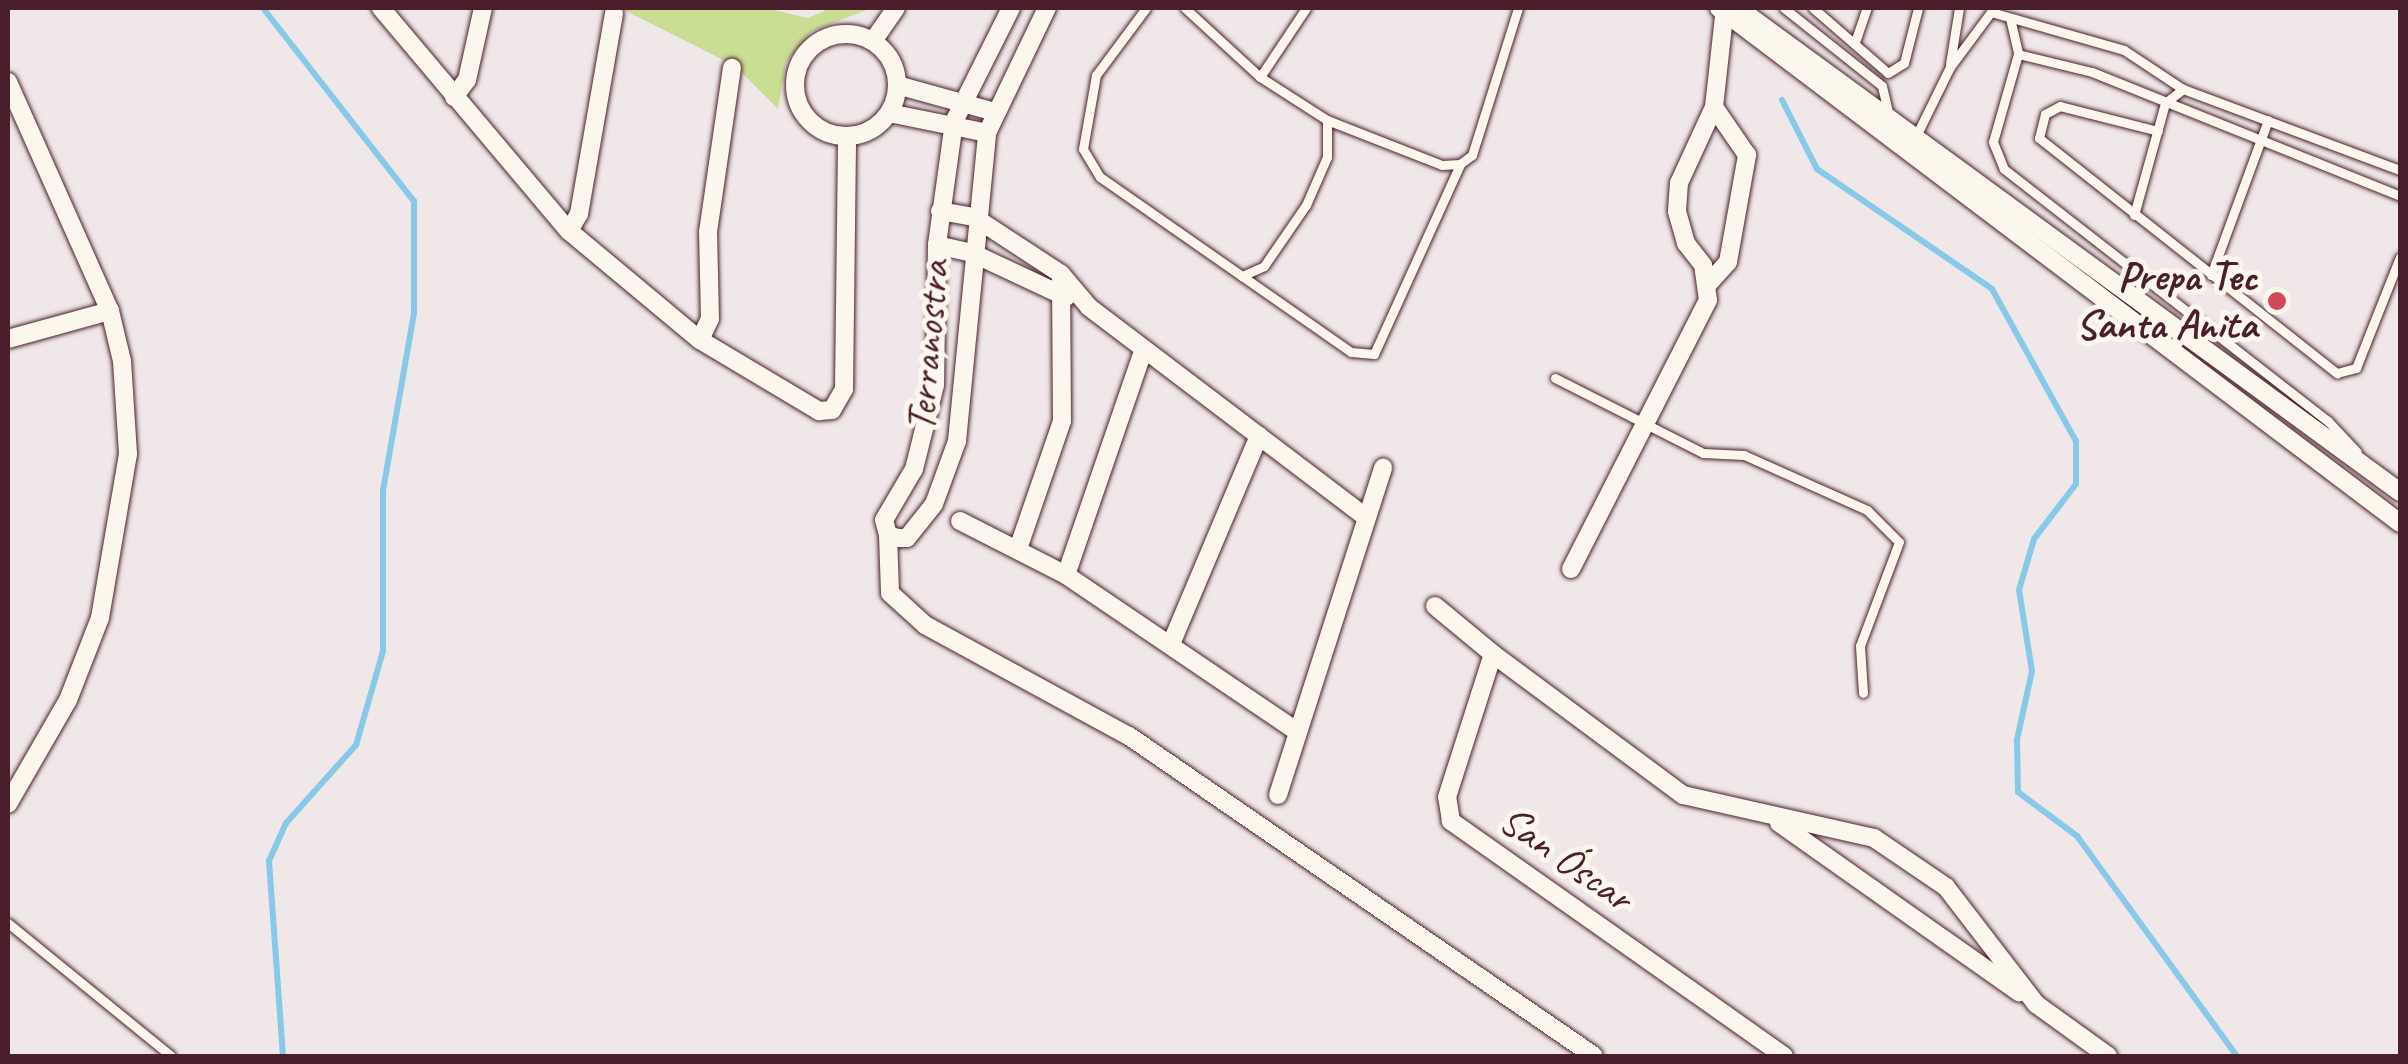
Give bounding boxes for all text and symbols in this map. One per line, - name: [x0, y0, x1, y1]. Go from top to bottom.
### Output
- place label: Prepa Tec Santa Anita: [2078, 252, 2257, 350]
- street label: Terranostra: [895, 258, 961, 434]
- marker: Prepa Tec Santa Anita: [2266, 290, 2288, 312]
- street label: San Óscar: [1490, 795, 1642, 923]

